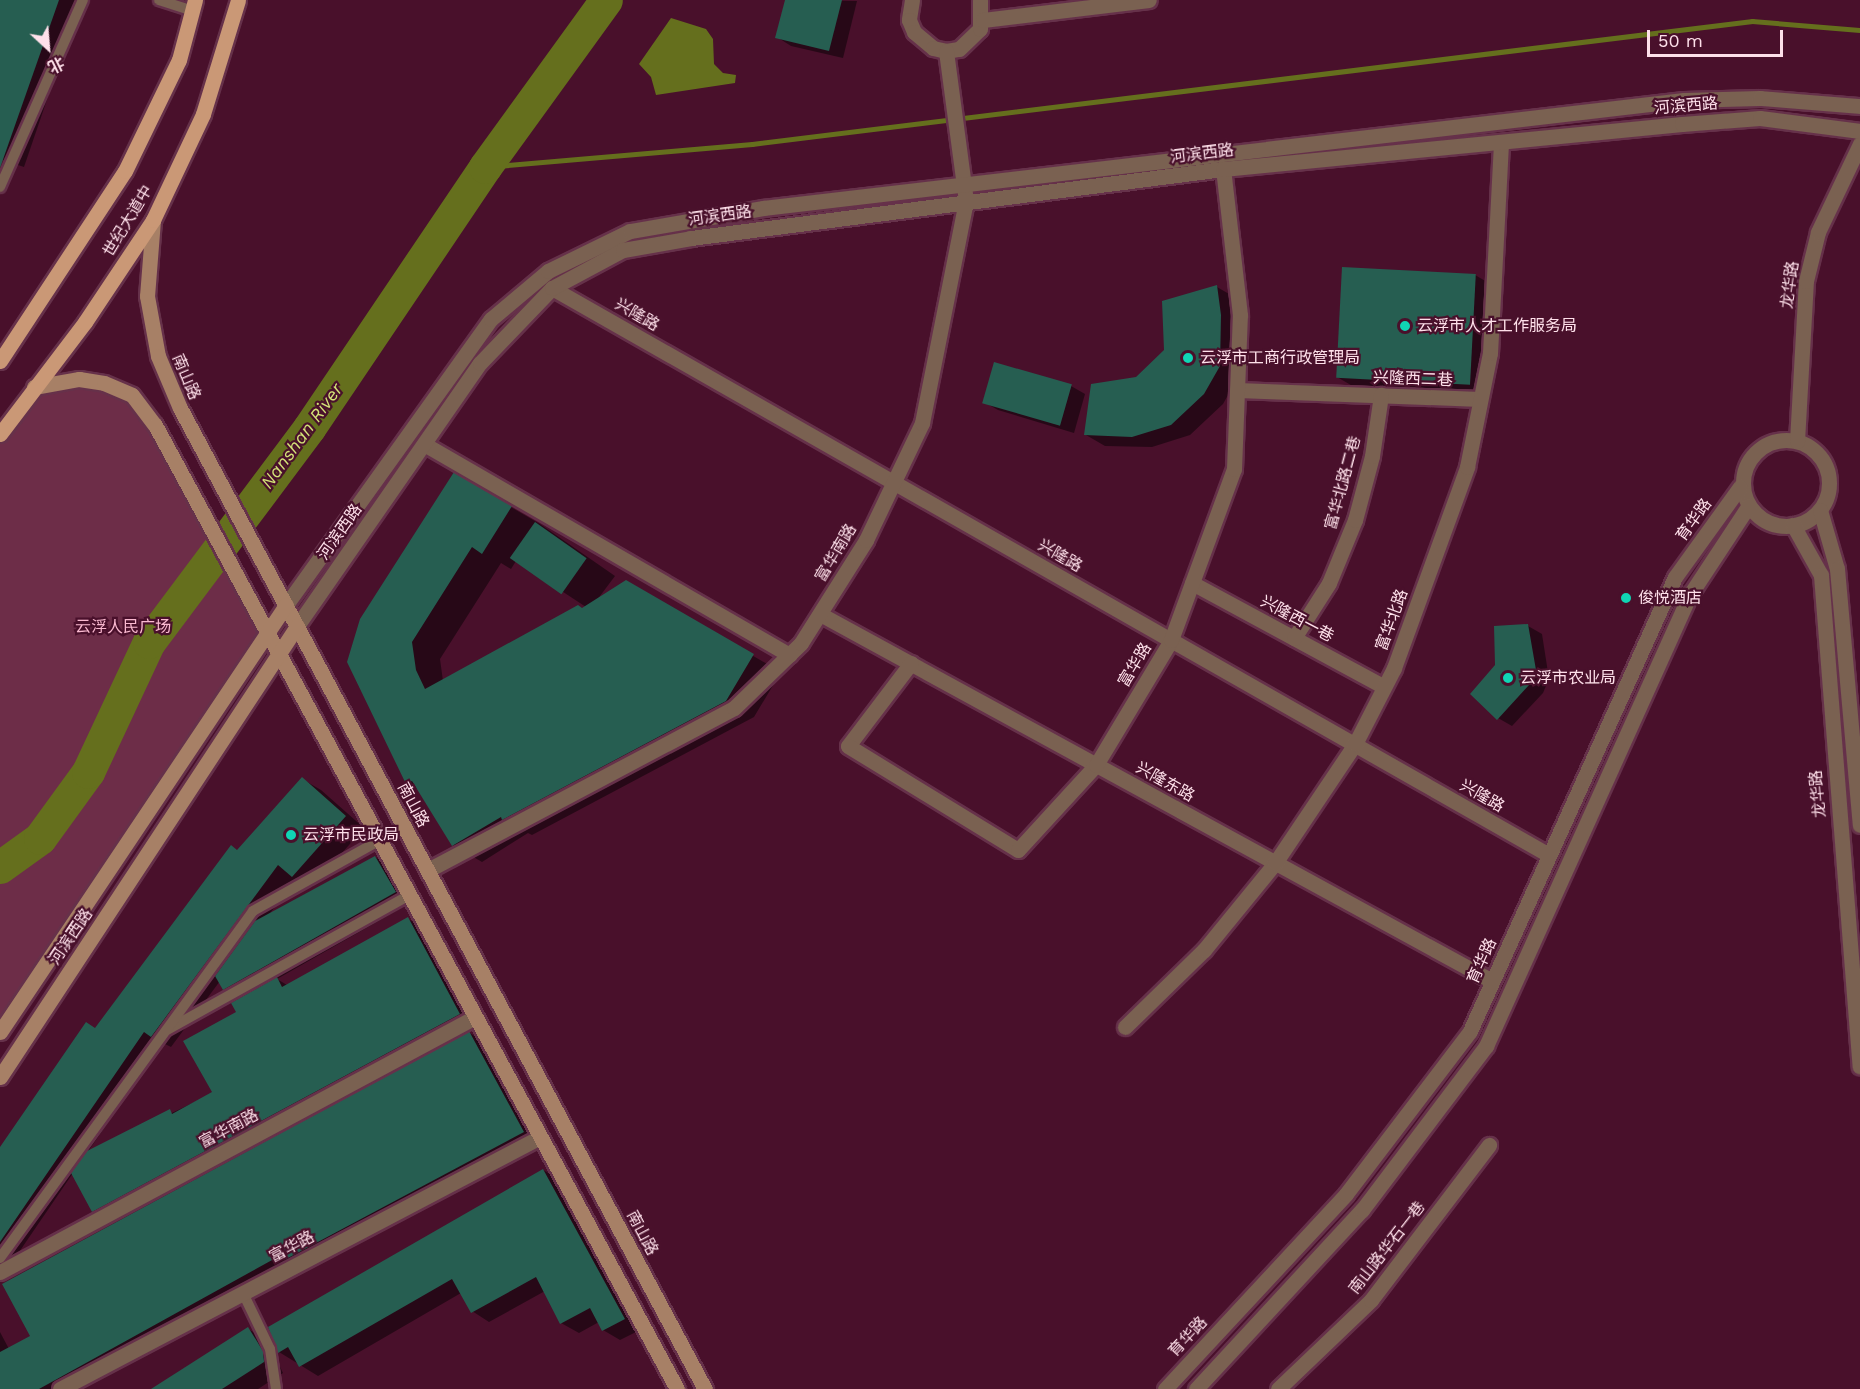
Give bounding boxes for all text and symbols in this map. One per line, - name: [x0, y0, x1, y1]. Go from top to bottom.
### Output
- north arrow: [18, 18, 78, 78]
- scale bar: [1650, 18, 1786, 56]
- text: 50 m: [1658, 30, 1703, 51]
- text: 北: [45, 53, 67, 77]
- street label: 河滨西路: [1653, 94, 1719, 118]
- street label: 河滨西路: [1169, 141, 1235, 167]
- street label: 世纪大道中: [99, 182, 157, 260]
- street label: 河滨西路: [687, 202, 753, 230]
- street label: 龙华路: [1777, 260, 1803, 310]
- street label: 兴隆路: [611, 295, 663, 335]
- place label: 云浮市人才工作服务局: [1417, 316, 1577, 336]
- marker: 云浮市人才工作服务局: [1398, 319, 1412, 333]
- place label: 云浮市工商行政管理局: [1200, 348, 1360, 368]
- street label: 南山路: [168, 351, 204, 403]
- marker: 云浮市工商行政管理局: [1181, 351, 1195, 365]
- street label: 兴隆西二巷: [1373, 368, 1453, 390]
- water label: Nanshan River: [257, 379, 347, 493]
- street label: 富华北路二巷: [1321, 434, 1365, 532]
- street label: 育华路: [1672, 495, 1716, 545]
- street label: 河滨西路: [314, 500, 366, 564]
- street label: 富华南路: [811, 521, 861, 585]
- street label: 兴隆路: [1034, 536, 1086, 576]
- street label: 富华北路: [1372, 587, 1412, 653]
- place label: 俊悦酒店: [1638, 588, 1702, 608]
- marker: 俊悦酒店: [1619, 591, 1633, 605]
- street label: 兴隆西一巷: [1257, 592, 1337, 646]
- park label: 云浮人民广场: [75, 617, 171, 637]
- street label: 富华路: [1114, 639, 1156, 691]
- place label: 云浮市农业局: [1520, 668, 1616, 688]
- marker: 云浮市农业局: [1501, 671, 1515, 685]
- street label: 兴隆东路: [1132, 758, 1198, 806]
- street label: 龙华路: [1806, 769, 1830, 819]
- street label: 兴隆路: [1456, 776, 1508, 816]
- street label: 南山路: [393, 779, 433, 831]
- place label: 云浮市民政局: [303, 825, 399, 845]
- marker: 云浮市民政局: [284, 828, 298, 842]
- street label: 河滨西路: [45, 905, 97, 969]
- street label: 育华路: [1463, 935, 1501, 987]
- street label: 富华南路: [196, 1106, 262, 1152]
- street label: 南山路华石一巷: [1345, 1198, 1429, 1298]
- street label: 南山路: [622, 1207, 662, 1259]
- street label: 富华路: [266, 1227, 318, 1267]
- street label: 育华路: [1165, 1313, 1211, 1361]

